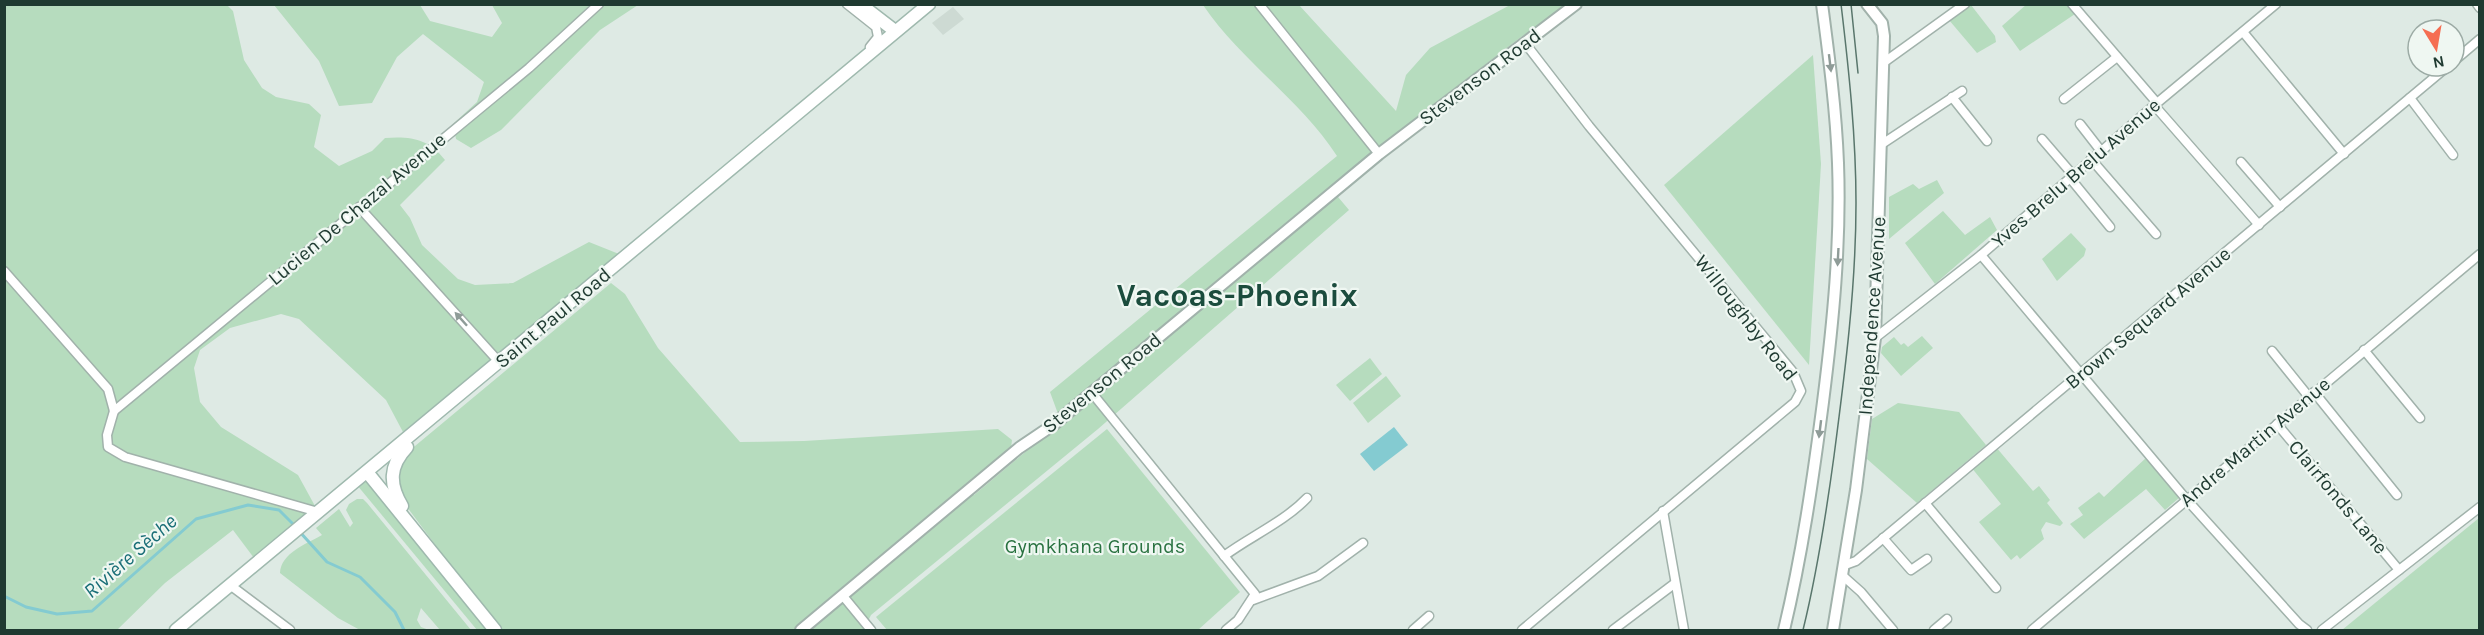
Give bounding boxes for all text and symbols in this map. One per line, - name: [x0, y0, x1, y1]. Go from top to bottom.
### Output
- north arrow: [2406, 18, 2466, 78]
- street label: Stevenson Road: [1415, 24, 1545, 130]
- text: N: [2431, 52, 2446, 73]
- one-way arrow: [1825, 53, 1834, 72]
- street label: Yves Brelu Brelu Avenue: [1987, 93, 2165, 253]
- street label: Lucien De Chazal Avenue: [263, 128, 451, 290]
- street label: Independence Avenue: [1854, 216, 1890, 416]
- street label: Brown Sequard Avenue: [2061, 242, 2235, 394]
- one-way arrow: [1833, 248, 1842, 267]
- street label: Willoughby Road: [1690, 250, 1802, 386]
- street label: Saint Paul Road: [490, 263, 616, 373]
- district label: Vacoas-Phoenix: [1116, 277, 1358, 314]
- one-way arrow: [455, 312, 468, 327]
- street label: Stevenson Road: [1038, 328, 1166, 438]
- street label: Andre Martin Avenue: [2175, 372, 2335, 512]
- one-way arrow: [1815, 420, 1824, 439]
- street label: Clairfonds Lane: [2284, 435, 2392, 559]
- water label: Rivière Sèche: [79, 509, 182, 603]
- park label: Gymkhana Grounds: [1005, 535, 1185, 558]

